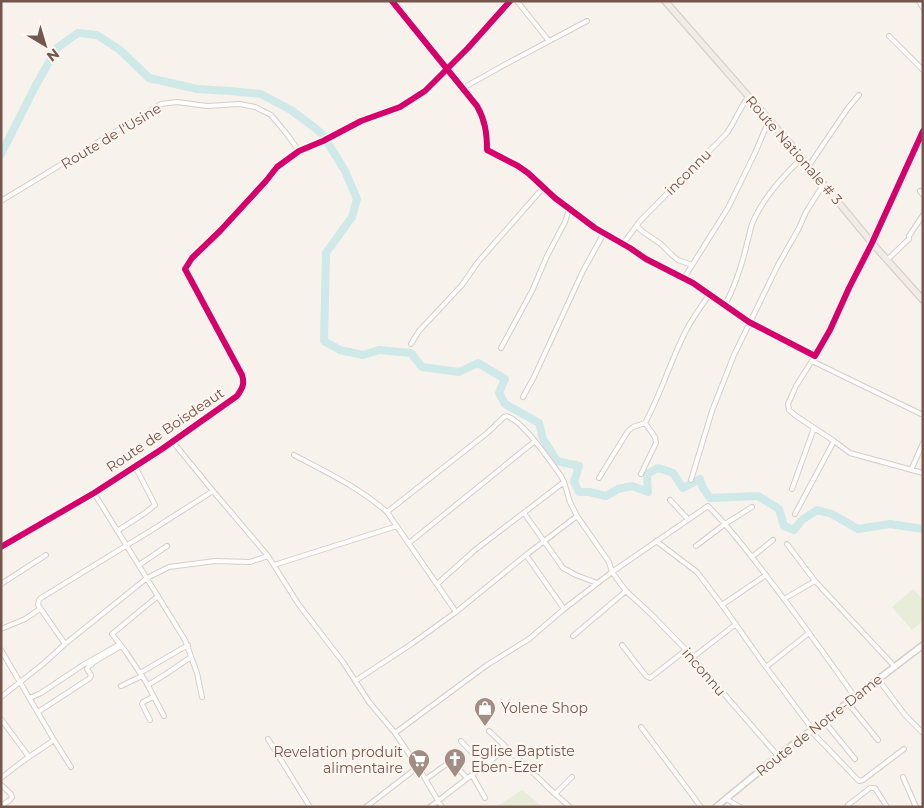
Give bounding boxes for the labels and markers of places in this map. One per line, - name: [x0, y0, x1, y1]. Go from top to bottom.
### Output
- shop icon: Yolene Shop: [473, 696, 497, 727]
- place label: Yolene Shop: [501, 699, 588, 717]
- place label: Eglise Baptiste Eben-Ezer: [471, 742, 575, 776]
- place label: Revelation produit alimentaire: [273, 743, 403, 777]
- church icon: Eglise Baptiste Eben-Ezer: [443, 747, 467, 778]
- supermarket icon: Revelation produit alimentaire: [407, 748, 431, 779]

